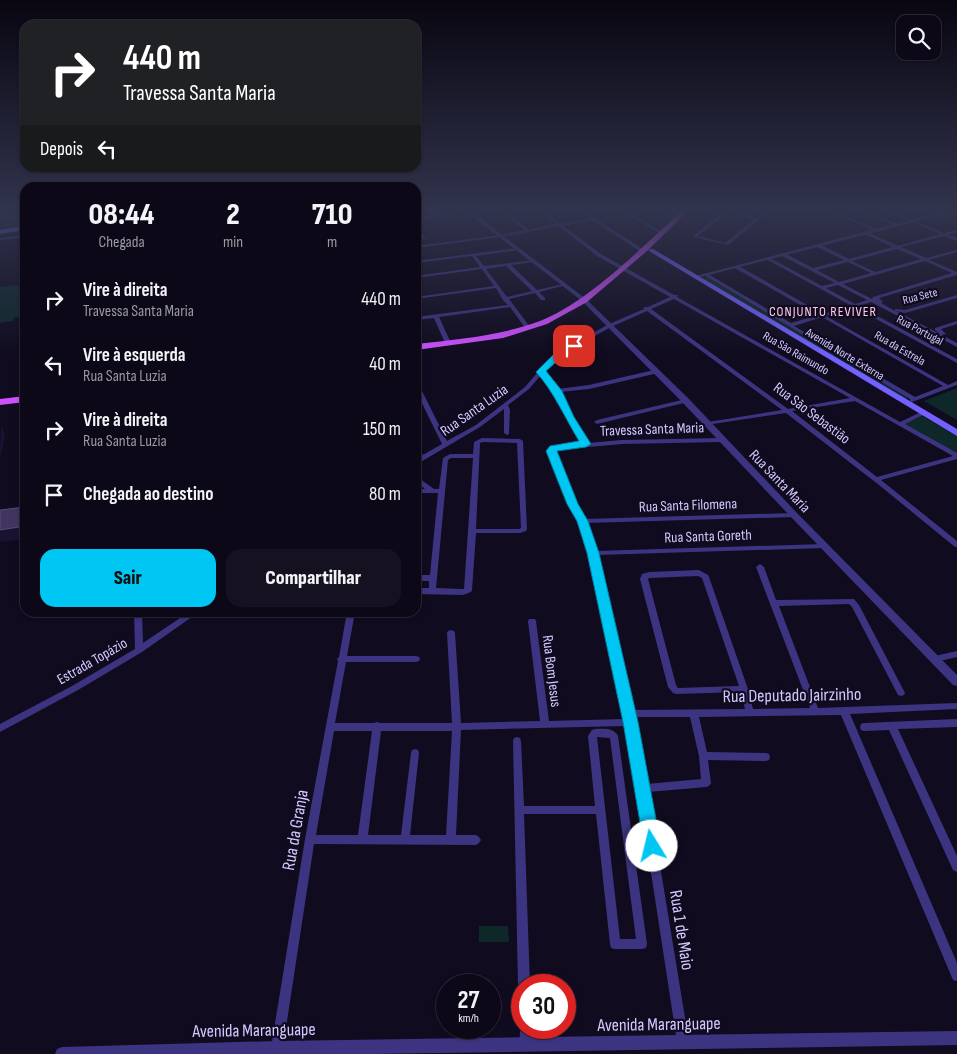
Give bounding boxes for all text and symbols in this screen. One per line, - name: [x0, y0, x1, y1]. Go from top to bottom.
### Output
- map controls: [896, 15, 941, 60]
- button: search: [896, 15, 941, 60]
- text: 440 m: [123, 37, 201, 80]
- icon: right: [40, 40, 105, 105]
- text: Travessa Santa Maria: [123, 80, 276, 107]
- icon: left: [93, 135, 121, 163]
- text: Depois: [40, 138, 83, 161]
- text: 08:44: [89, 197, 154, 233]
- text: 2: [226, 197, 240, 233]
- text: 710: [312, 197, 352, 233]
- text: Chegada: [98, 233, 145, 252]
- text: min: [223, 233, 243, 252]
- text: m: [327, 233, 337, 252]
- text: Vire à direita: [83, 279, 167, 302]
- street label: Rua Sete: [901, 285, 939, 308]
- icon: right: [40, 286, 68, 314]
- text: 440 m: [361, 288, 401, 311]
- text: Travessa Santa Maria: [83, 302, 194, 321]
- district label: CONJUNTO REVIVER: [769, 303, 877, 320]
- street label: Rua Portugal: [894, 312, 946, 349]
- pin: [553, 325, 595, 367]
- street label: Avenida Norte Externa: [802, 325, 887, 384]
- street label: Rua São Raimundo: [760, 328, 831, 378]
- street label: Rua da Estrela: [872, 328, 928, 369]
- icon: arrive: [560, 332, 588, 360]
- text: Vire à esquerda: [83, 344, 185, 367]
- icon: left: [40, 351, 68, 379]
- text: 40 m: [369, 353, 401, 376]
- text: Rua Santa Luzia: [83, 367, 167, 386]
- street label: Rua São Sebastião: [770, 378, 854, 448]
- street label: Rua Santa Luzia: [437, 380, 512, 441]
- text: Vire à direita: [83, 409, 167, 432]
- icon: right: [40, 416, 68, 444]
- text: 150 m: [363, 418, 401, 441]
- street label: Travessa Santa Maria: [600, 418, 705, 441]
- text: Rua Santa Luzia: [83, 432, 167, 451]
- street label: Rua Santa Maria: [745, 446, 815, 517]
- icon: arrive: [40, 481, 68, 509]
- text: Chegada ao destino: [83, 483, 213, 506]
- text: 80 m: [369, 483, 401, 506]
- street label: Rua Santa Filomena: [639, 494, 738, 517]
- street label: Rua Santa Goreth: [664, 525, 752, 548]
- button: Sair: [40, 549, 216, 607]
- button: Compartilhar: [226, 549, 401, 607]
- street label: Estrada Topázio: [54, 634, 131, 689]
- street label: Rua Bom Jesus: [538, 634, 565, 708]
- street label: Rua Deputado Jairzinho: [722, 684, 862, 707]
- street label: Rua da Granja: [278, 788, 313, 872]
- position arrow: [625, 819, 677, 871]
- street label: Rua 1 de Maio: [665, 889, 698, 972]
- speed limit sign: 30: [511, 974, 576, 1039]
- text: 27: [458, 985, 479, 1016]
- text: km/h: [458, 1011, 479, 1026]
- street label: Avenida Maranguape: [596, 1013, 721, 1036]
- street label: Avenida Maranguape: [191, 1019, 316, 1042]

